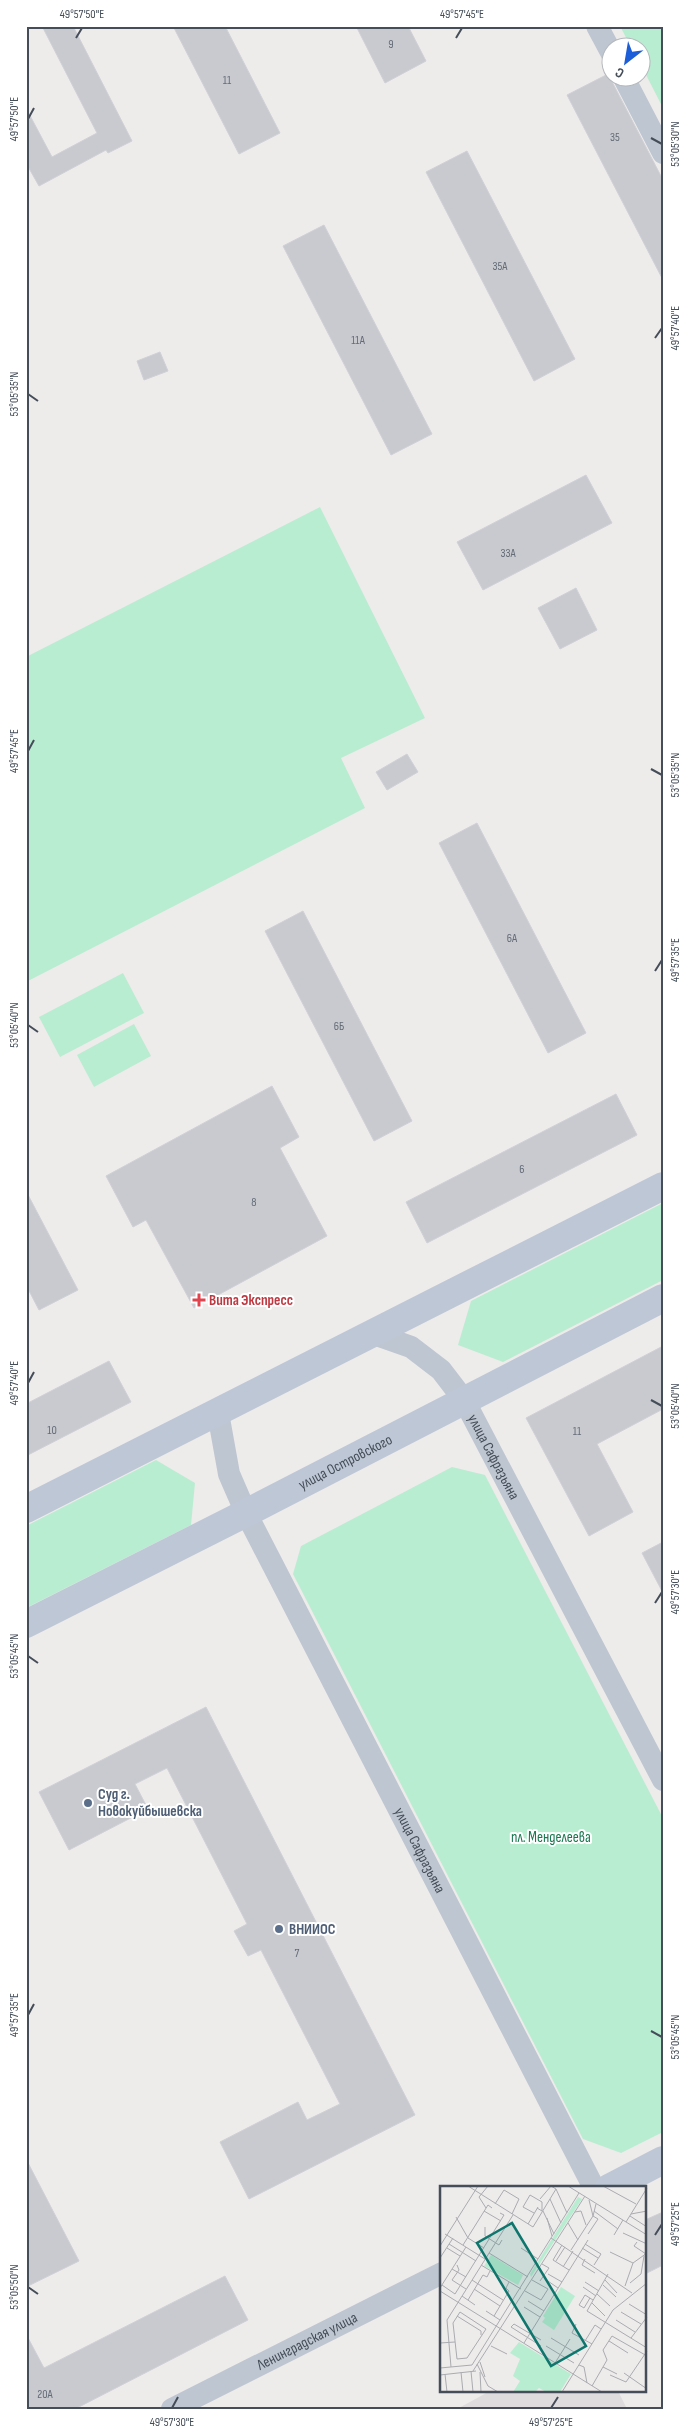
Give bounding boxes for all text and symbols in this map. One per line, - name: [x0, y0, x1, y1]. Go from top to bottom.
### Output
- text: 49°57'50"E: [60, 7, 104, 22]
- text: 49°57'45"E: [440, 7, 484, 22]
- house number: 9: [388, 37, 394, 52]
- north arrow: [602, 38, 652, 88]
- text: С: [612, 64, 627, 82]
- house number: 11: [223, 73, 232, 88]
- text: 49°57'50"E: [7, 97, 22, 141]
- text: 53°05'30"N: [668, 121, 683, 167]
- house number: 35: [610, 130, 620, 145]
- house number: 35А: [493, 259, 508, 274]
- text: 49°57'40"E: [668, 306, 683, 350]
- house number: 11А: [351, 333, 366, 348]
- text: 53°05'35"N: [7, 372, 22, 416]
- house number: 33А: [500, 546, 516, 561]
- text: 49°57'45"E: [7, 729, 22, 773]
- text: 53°05'35"N: [668, 753, 683, 797]
- house number: 6А: [507, 931, 518, 946]
- text: 49°57'35"E: [668, 938, 683, 982]
- text: 53°05'40"N: [7, 1002, 22, 1048]
- house number: 6Б: [334, 1019, 344, 1034]
- house number: 6: [519, 1162, 525, 1177]
- house number: 8: [251, 1195, 257, 1210]
- place label: Вита Экспресс: [209, 1291, 293, 1310]
- marker: Вита Экспресс: [193, 1294, 205, 1306]
- text: 49°57'40"E: [7, 1361, 22, 1405]
- text: 53°05'40"N: [668, 1383, 683, 1429]
- street label: улица Сафразьяна: [464, 1411, 524, 1503]
- house number: 10: [47, 1423, 57, 1438]
- house number: 11: [573, 1424, 582, 1439]
- street label: улица Островского: [295, 1430, 395, 1494]
- text: 49°57'30"E: [668, 1570, 683, 1614]
- text: 53°05'45"N: [7, 1634, 22, 1678]
- place label: Суд г. Новокуйбышевска: [98, 1785, 202, 1821]
- marker: Суд г. Новокуйбышевска: [82, 1797, 94, 1809]
- street label: улица Сафразьяна: [390, 1804, 450, 1897]
- park label: пл. Менделеева: [511, 1828, 591, 1847]
- place label: ВНИИОС: [289, 1920, 336, 1939]
- marker: ВНИИОС: [273, 1923, 285, 1935]
- house number: 7: [295, 1946, 300, 1961]
- text: 49°57'35"E: [7, 1993, 22, 2037]
- text: 53°05'45"N: [668, 2015, 683, 2059]
- inset map: [440, 2186, 646, 2392]
- text: 49°57'25"E: [668, 2202, 683, 2246]
- text: 53°05'50"N: [7, 2264, 22, 2310]
- street label: Ленинградская улица: [252, 2308, 361, 2375]
- house number: 20А: [37, 2387, 54, 2402]
- text: 49°57'30"E: [150, 2415, 194, 2430]
- text: 49°57'25"E: [529, 2415, 573, 2430]

